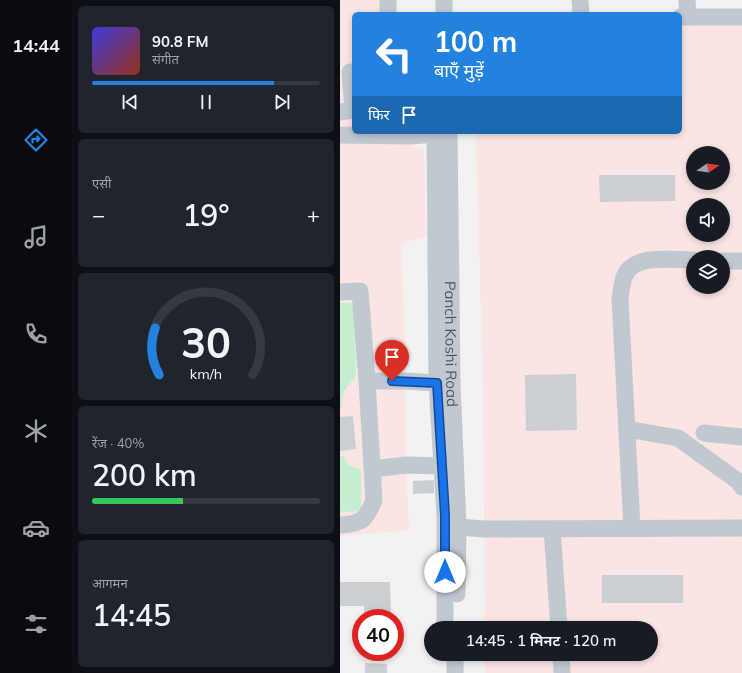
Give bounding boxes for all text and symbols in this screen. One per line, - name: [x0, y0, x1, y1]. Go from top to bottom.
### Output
- text: 100 m: [434, 24, 517, 59]
- icon: left: [368, 28, 420, 80]
- text: 90.8 FM: [152, 32, 208, 51]
- text: 14:44: [12, 34, 60, 57]
- text: संगीत: [152, 51, 179, 67]
- text: बाएँ मुड़ें: [434, 59, 484, 82]
- icon: previous: [119, 91, 141, 113]
- icon: pause: [195, 91, 217, 113]
- icon: next: [271, 91, 293, 113]
- icon: arrive: [398, 104, 420, 126]
- text: फिर: [368, 105, 390, 124]
- icon: directions: [22, 126, 50, 154]
- north arrow: [686, 146, 730, 190]
- map controls: [686, 146, 730, 294]
- text: एसी: [92, 175, 111, 191]
- text: 19°: [182, 196, 230, 234]
- button: sound: [686, 198, 730, 242]
- text: −: [92, 201, 105, 229]
- text: +: [307, 201, 320, 229]
- icon: music: [22, 223, 50, 251]
- button: layers: [686, 250, 730, 294]
- street label: Panch Koshi Road: [441, 281, 463, 407]
- text: 30: [181, 315, 231, 367]
- icon: phone: [22, 320, 50, 348]
- pin: [375, 340, 409, 381]
- icon: arrive: [381, 346, 403, 368]
- text: km/h: [190, 364, 222, 382]
- icon: climate: [22, 417, 50, 445]
- text: रेंज · 40%: [92, 435, 145, 451]
- text: 200 km: [92, 456, 197, 494]
- icon: car: [22, 514, 50, 542]
- position arrow: [424, 551, 466, 593]
- text: आगमन: [92, 575, 128, 591]
- text: 14:45: [92, 596, 171, 634]
- speed limit sign: 40: [352, 609, 404, 661]
- icon: filters: [22, 610, 50, 638]
- text: 14:45 · 1 मिनट · 120 m: [466, 631, 616, 650]

